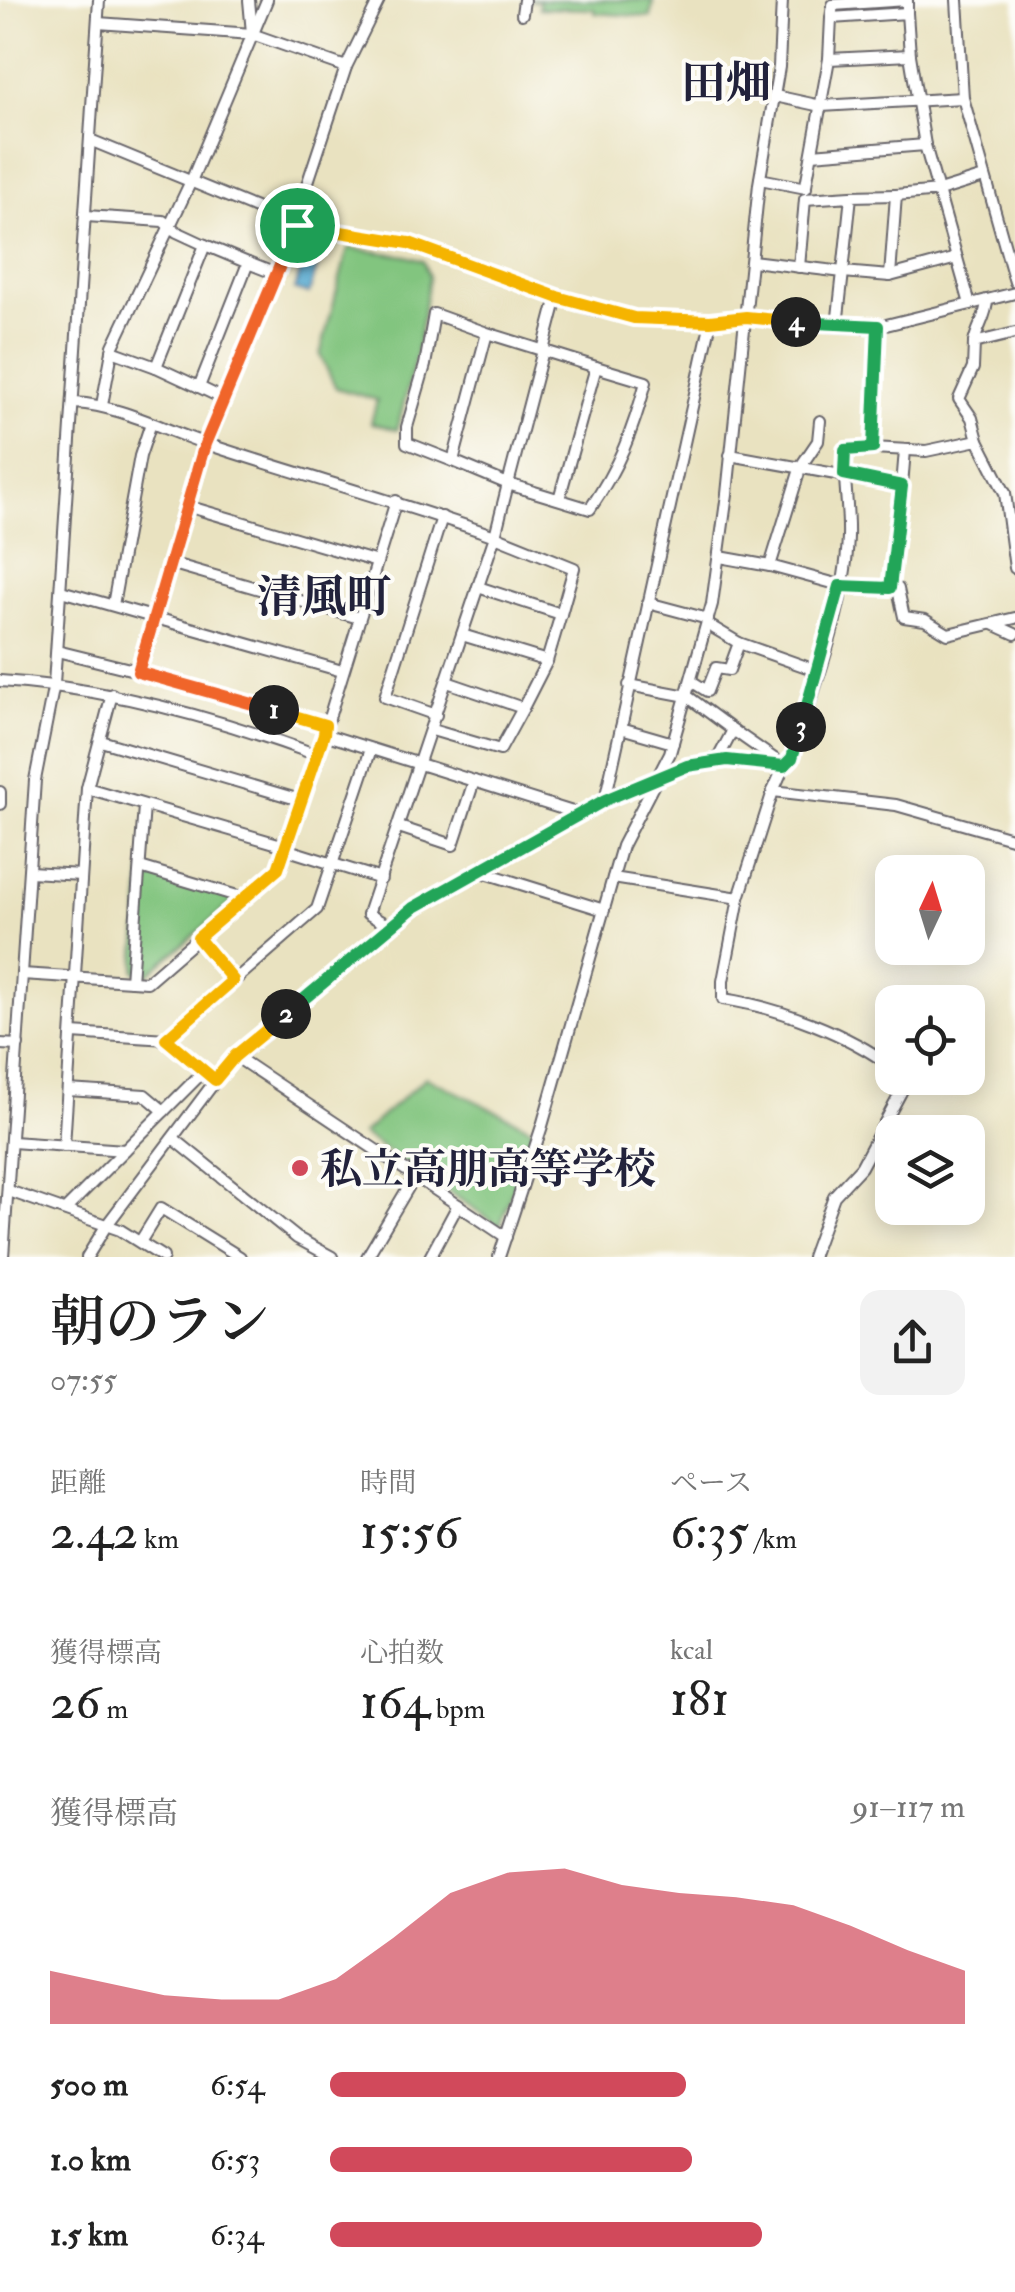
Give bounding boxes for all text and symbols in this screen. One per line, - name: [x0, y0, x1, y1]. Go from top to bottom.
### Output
- district label: 田畑: [681, 56, 771, 112]
- pin: [255, 183, 340, 268]
- icon: arrive: [270, 198, 325, 253]
- pin: 4: [771, 297, 821, 347]
- text: 4: [788, 304, 804, 339]
- district label: 清風町: [256, 570, 392, 626]
- pin: 1: [249, 685, 299, 735]
- text: 1: [269, 692, 279, 727]
- pin: 3: [776, 702, 826, 752]
- text: 3: [796, 709, 806, 744]
- north arrow: [875, 855, 985, 965]
- map controls: [875, 855, 985, 1225]
- button: locate: [875, 985, 985, 1095]
- pin: 2: [261, 989, 311, 1039]
- text: 2: [279, 996, 293, 1031]
- button: layers: [875, 1115, 985, 1225]
- place label: 私立高朋高等学校: [320, 1144, 656, 1196]
- marker: 私立高朋高等学校: [289, 1157, 311, 1179]
- text: 朝のラン: [50, 1288, 270, 1357]
- button: share: [860, 1290, 965, 1395]
- text: 07:55: [50, 1360, 117, 1400]
- text: 距離: [50, 1466, 106, 1501]
- text: 時間: [360, 1466, 416, 1501]
- text: ペース: [670, 1466, 753, 1501]
- text: 2.42: [50, 1501, 138, 1564]
- text: 15:56: [360, 1501, 459, 1564]
- text: 6:35: [670, 1501, 749, 1564]
- text: km: [138, 1522, 179, 1557]
- text: /km: [749, 1522, 797, 1557]
- text: kcal: [670, 1633, 713, 1668]
- text: 獲得標高: [50, 1636, 162, 1671]
- text: 心拍数: [360, 1636, 444, 1671]
- text: 181: [670, 1668, 729, 1731]
- text: 26: [50, 1671, 101, 1734]
- text: 164: [360, 1671, 430, 1734]
- text: m: [101, 1692, 128, 1727]
- text: bpm: [430, 1692, 485, 1727]
- text: 91–117 m: [852, 1787, 965, 1827]
- text: 獲得標高: [50, 1794, 178, 1834]
- text: 500 m: [50, 2065, 128, 2105]
- text: 6:54: [210, 2065, 265, 2105]
- text: 1.0 km: [50, 2140, 131, 2180]
- text: 6:53: [210, 2140, 260, 2180]
- text: 1.5 km: [50, 2215, 128, 2255]
- text: 6:34: [210, 2215, 263, 2255]

